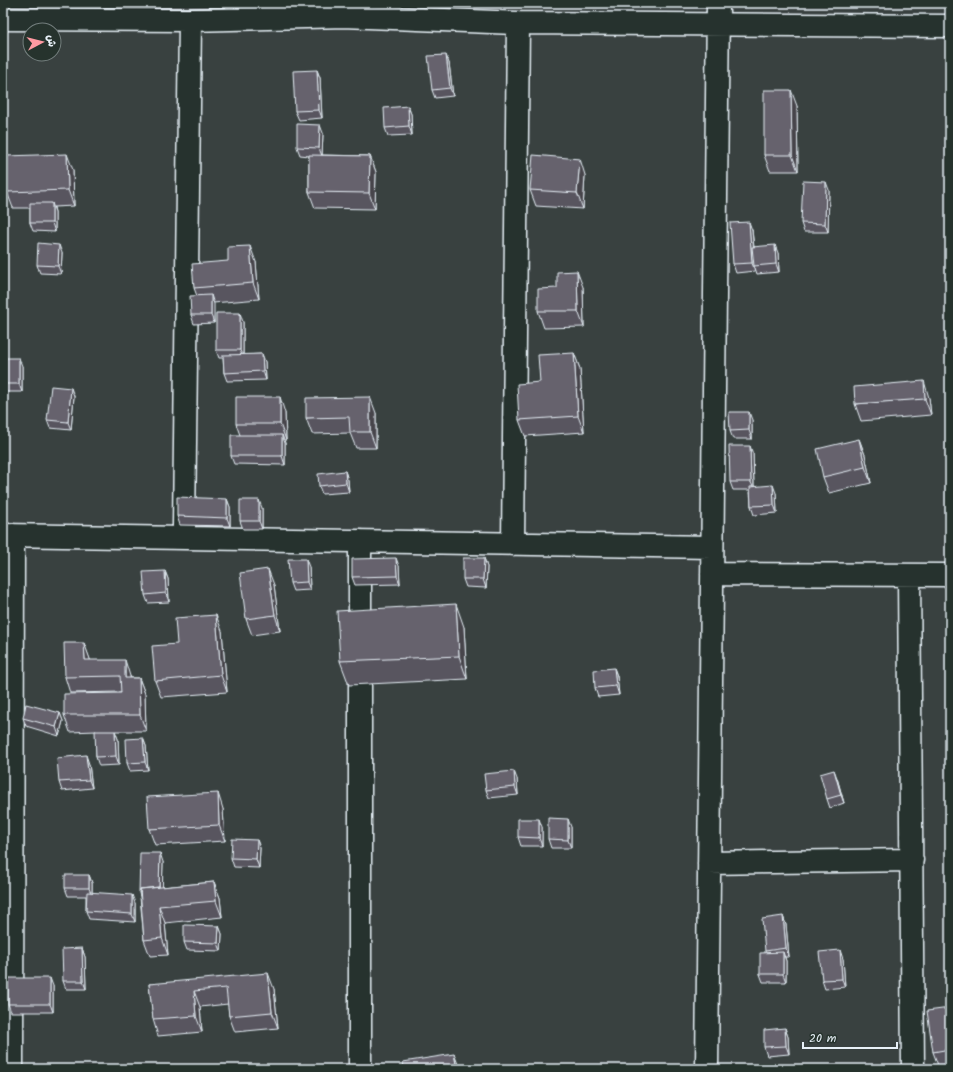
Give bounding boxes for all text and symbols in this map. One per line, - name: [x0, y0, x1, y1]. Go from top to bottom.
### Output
- north arrow: [22, 22, 62, 62]
- text: ش: [41, 34, 61, 48]
- scale bar: [803, 1024, 897, 1050]
- text: 20 m: [809, 1029, 837, 1048]

